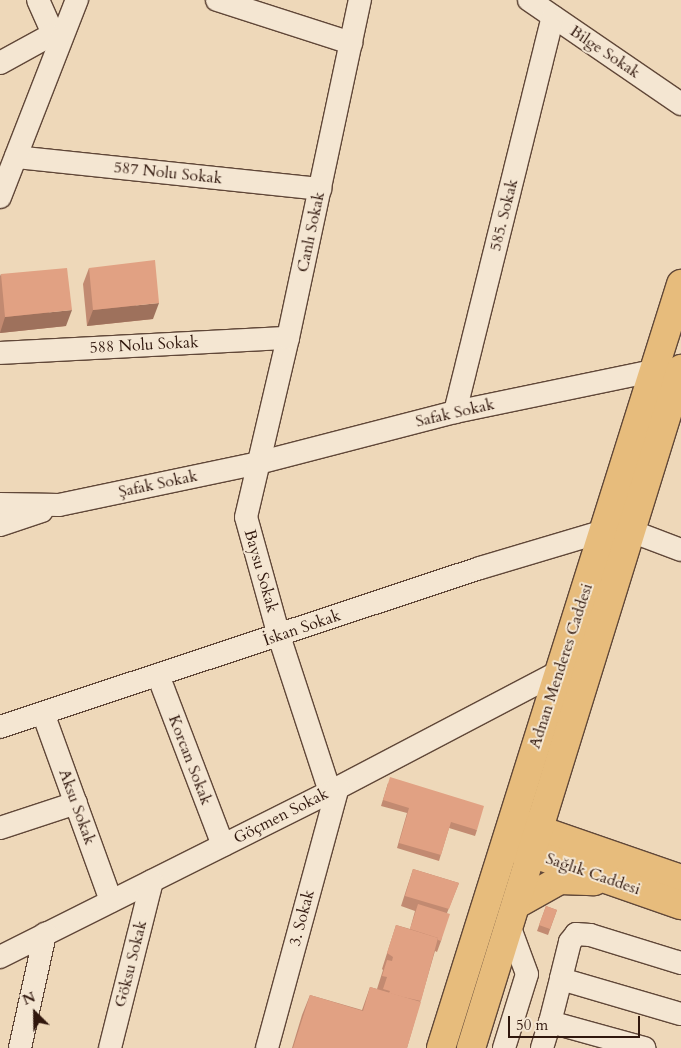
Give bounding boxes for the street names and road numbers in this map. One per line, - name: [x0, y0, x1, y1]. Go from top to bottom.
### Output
- street label: Bilge Sokak: [566, 21, 644, 83]
- street label: 587 Nolu Sokak: [113, 158, 223, 188]
- street label: 585. Sokak: [486, 177, 522, 253]
- street label: Canlı Sokak: [293, 190, 329, 274]
- street label: 588 Nolu Sokak: [89, 333, 199, 357]
- street label: Safak Sokak: [414, 395, 496, 431]
- street label: Şafak Sokak: [117, 466, 199, 502]
- street label: Baysu Sokak: [240, 527, 282, 615]
- street label: Adnan Menderes Caddesi: [525, 581, 597, 751]
- street label: İskan Sokak: [261, 606, 343, 650]
- street label: Korcan Sokak: [164, 712, 216, 808]
- street label: Aksu Sokak: [54, 767, 100, 847]
- street label: Göçmen Sokak: [231, 784, 331, 848]
- street label: Sağlık Caddesi: [543, 849, 643, 899]
- street label: 3. Sokak: [285, 888, 319, 948]
- street label: Göksu Sokak: [111, 918, 151, 1010]

